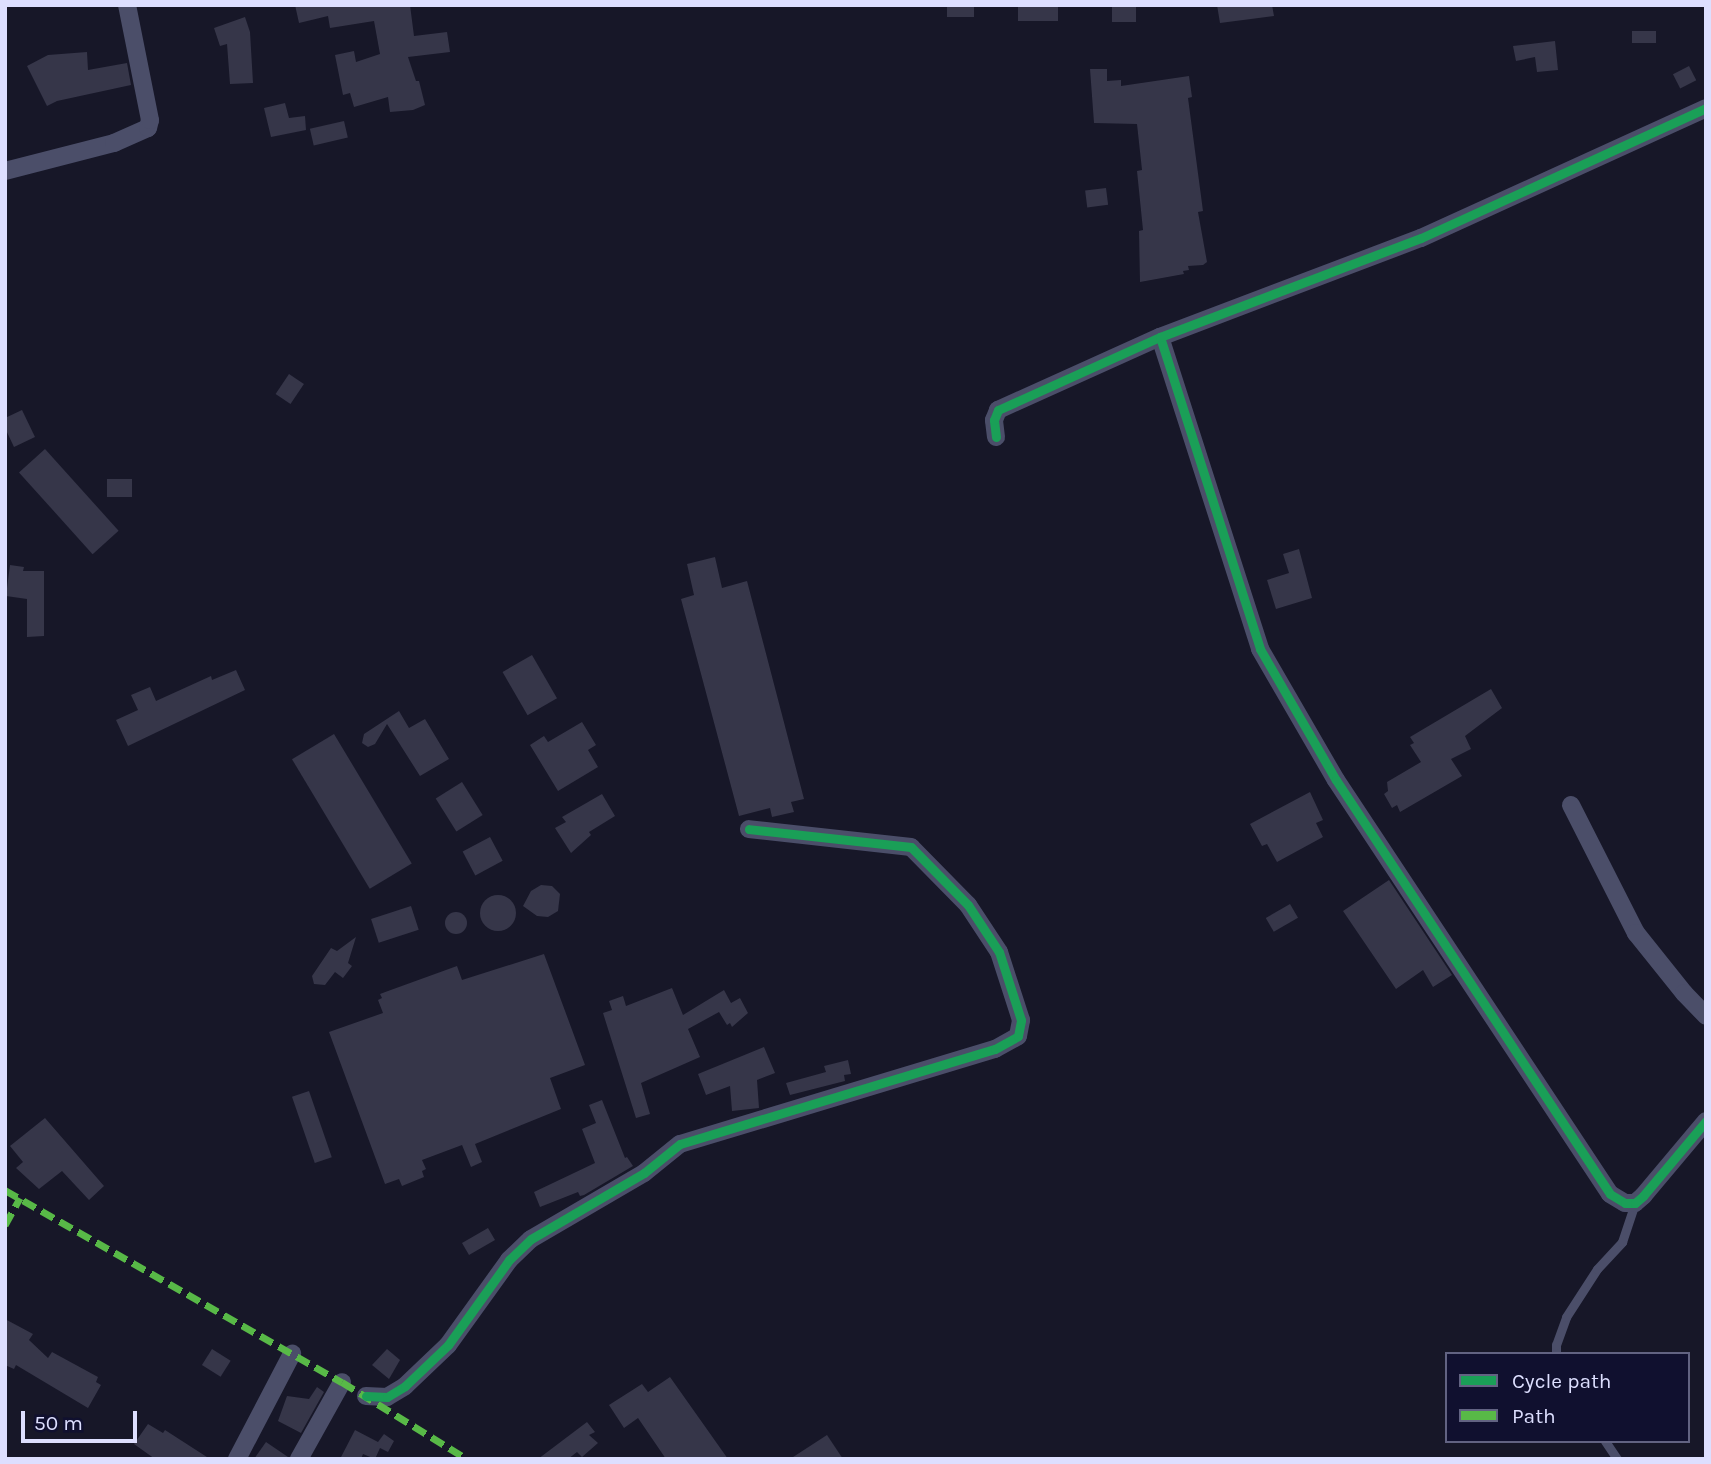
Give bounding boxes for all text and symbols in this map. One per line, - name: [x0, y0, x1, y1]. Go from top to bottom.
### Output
- legend: [1445, 1352, 1690, 1443]
- text: Cycle path: [1512, 1369, 1612, 1393]
- scale bar: [24, 1398, 140, 1442]
- text: Path: [1512, 1404, 1556, 1428]
- text: 50 m: [34, 1411, 83, 1435]

